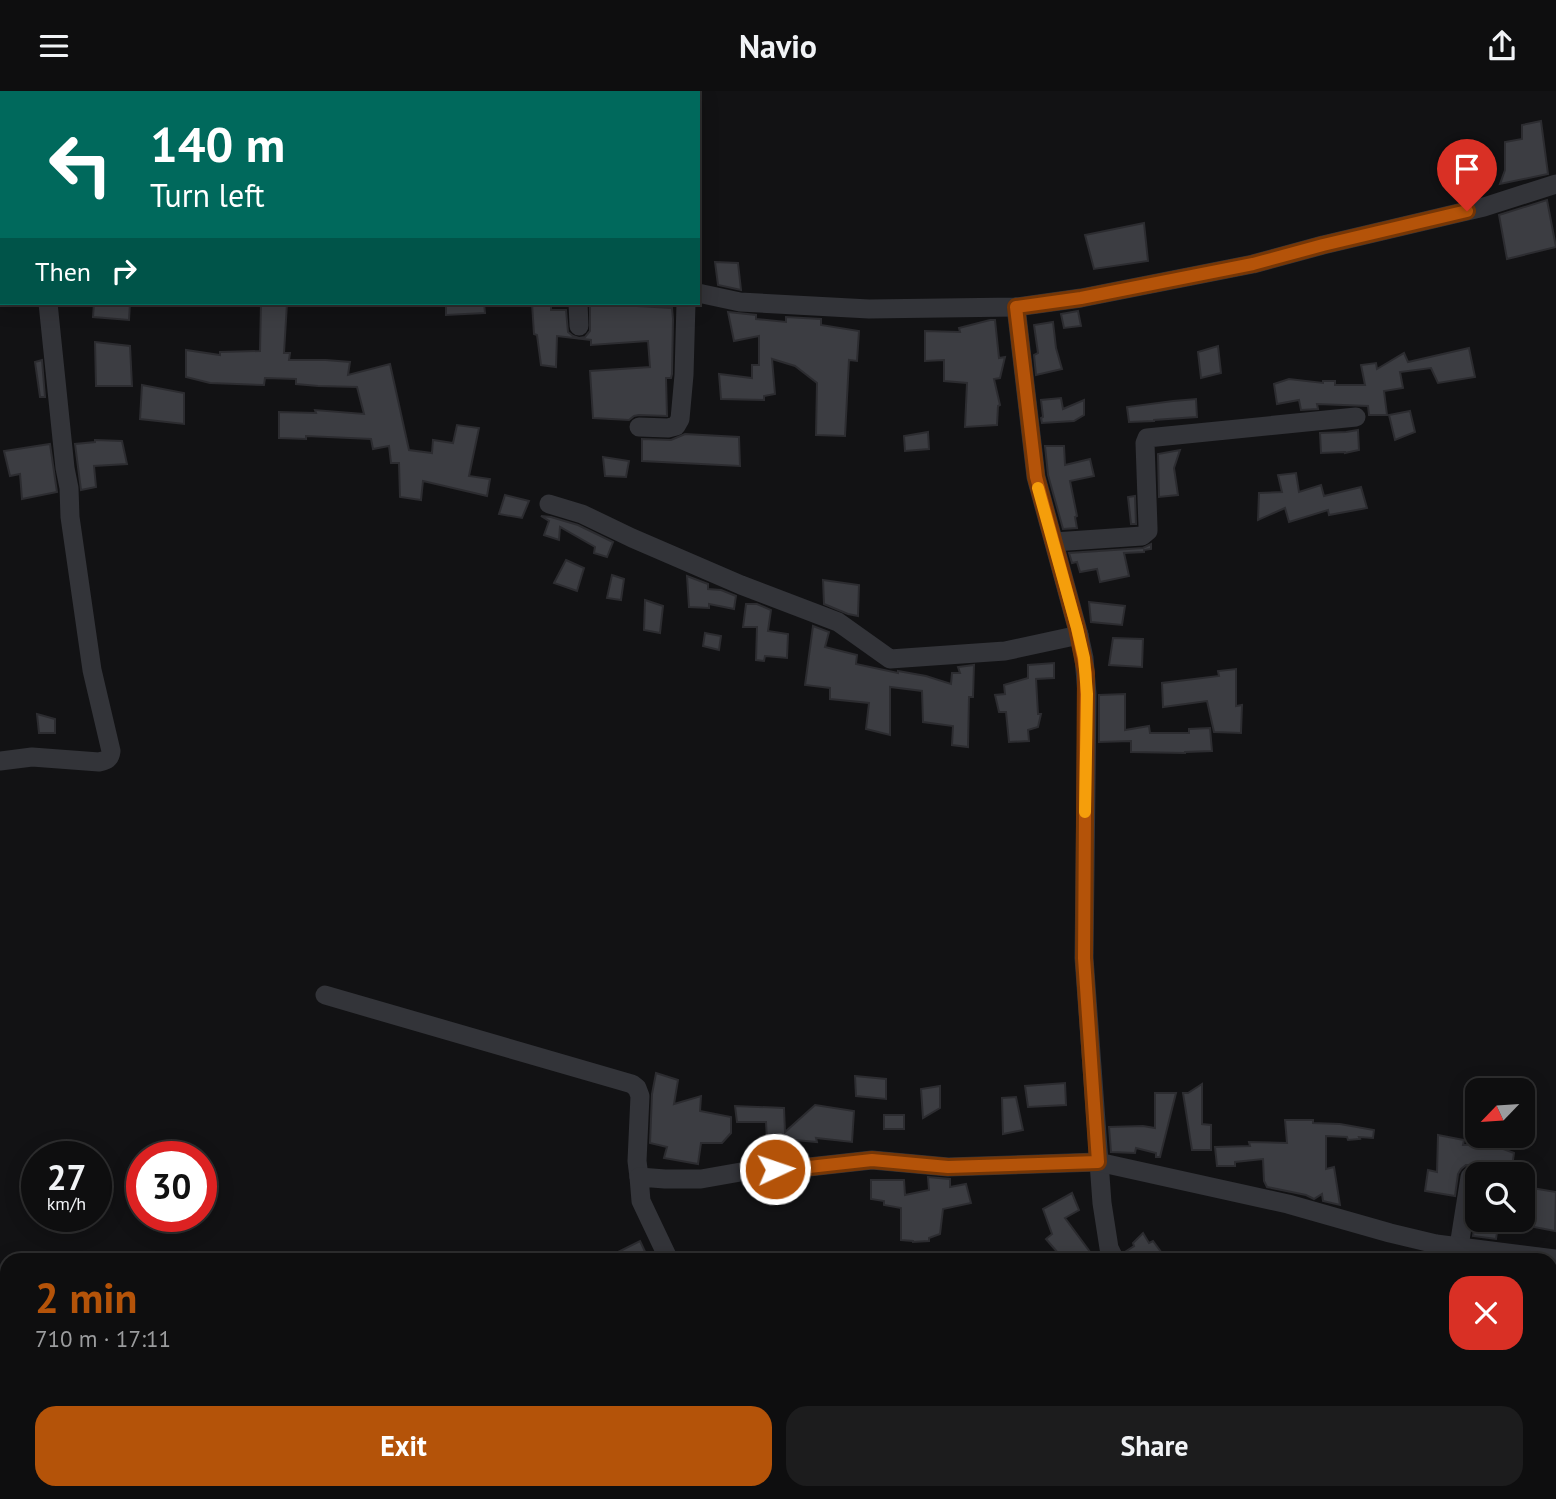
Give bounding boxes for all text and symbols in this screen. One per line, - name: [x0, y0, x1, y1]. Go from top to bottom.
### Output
- text: Navio: [739, 25, 817, 67]
- icon: menu: [35, 27, 73, 65]
- icon: share: [1483, 27, 1521, 65]
- text: 140 m: [150, 112, 285, 176]
- icon: left: [35, 119, 126, 210]
- pin: [1437, 139, 1497, 211]
- icon: arrive: [1448, 150, 1486, 188]
- text: Turn left: [150, 174, 265, 216]
- icon: right: [105, 252, 143, 290]
- text: Then: [35, 255, 91, 288]
- north arrow: [1465, 1078, 1535, 1148]
- map controls: [1465, 1078, 1535, 1232]
- position arrow: [738, 1132, 812, 1206]
- speed limit sign: 30: [126, 1141, 217, 1232]
- text: 27: [47, 1154, 86, 1200]
- button: search: [1465, 1162, 1535, 1232]
- text: km/h: [47, 1192, 86, 1215]
- text: 2 min: [35, 1270, 137, 1325]
- button: close: [1449, 1276, 1523, 1350]
- text: 710 m · 17:11: [35, 1324, 171, 1353]
- button: Exit: [35, 1406, 772, 1486]
- button: Share: [786, 1406, 1523, 1486]

